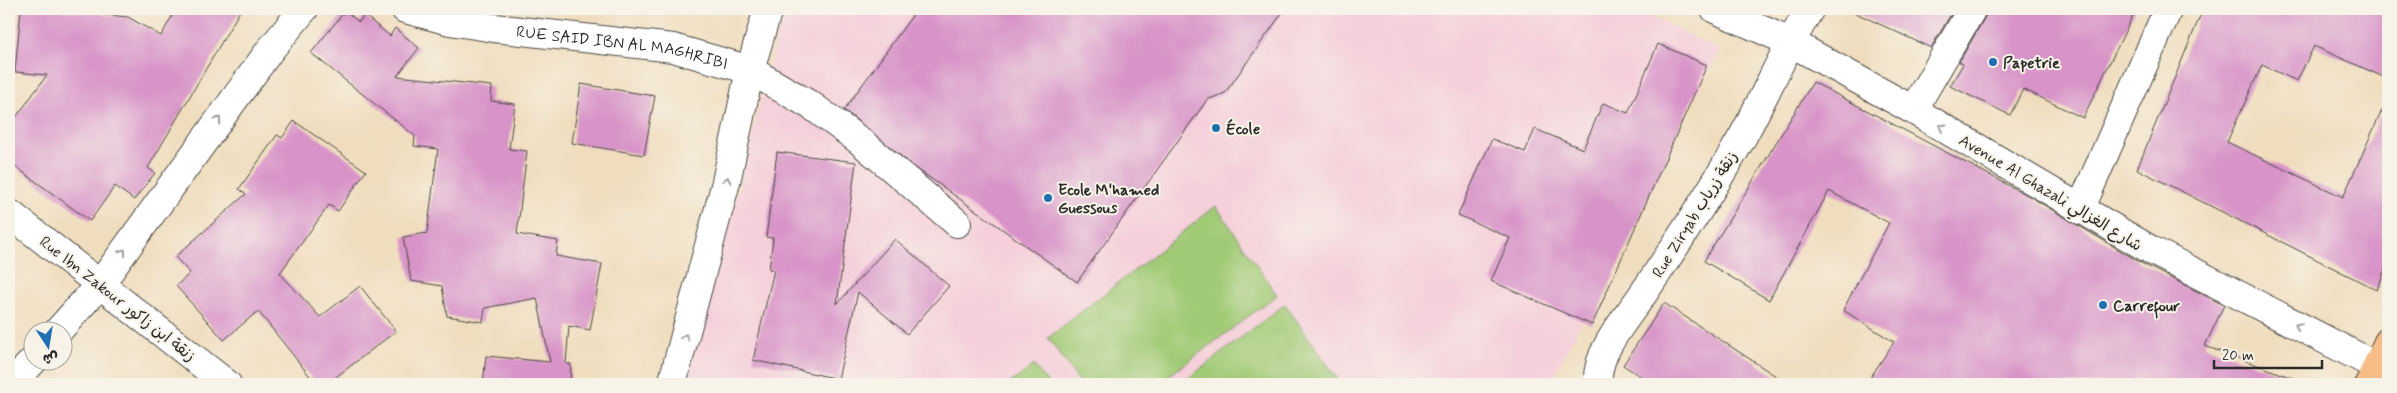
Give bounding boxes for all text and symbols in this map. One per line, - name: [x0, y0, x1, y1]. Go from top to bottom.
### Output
- street label: RUE SAID IBN AL MAGHRIBI: [515, 22, 730, 75]
- place label: Papetrie: [2003, 53, 2060, 74]
- marker: Papetrie: [1987, 56, 1999, 68]
- one-way arrow: [212, 117, 222, 126]
- place label: École: [1226, 118, 1260, 140]
- marker: École: [1210, 122, 1222, 134]
- one-way arrow: [1939, 124, 1948, 134]
- street label: Avenue Al Ghazali شارع الغزالي: [1953, 130, 2146, 259]
- street label: Rue Ziryab زنقة زرياب: [1648, 148, 1743, 282]
- one-way arrow: [721, 176, 732, 185]
- place label: Ecole M'hamed Guessous: [1058, 180, 1159, 219]
- marker: Ecole M'hamed Guessous: [1042, 192, 1054, 204]
- street label: Rue Ibn Zakour زنقة ابن زاكور: [35, 232, 199, 367]
- one-way arrow: [117, 248, 126, 258]
- place label: Carrefour: [2113, 296, 2180, 319]
- marker: Carrefour: [2097, 299, 2109, 311]
- north arrow: [22, 320, 72, 370]
- one-way arrow: [2295, 322, 2304, 332]
- one-way arrow: [679, 334, 689, 342]
- scale bar: [2214, 338, 2322, 370]
- text: 20 m: [2222, 346, 2254, 366]
- text: ش: [41, 347, 60, 368]

